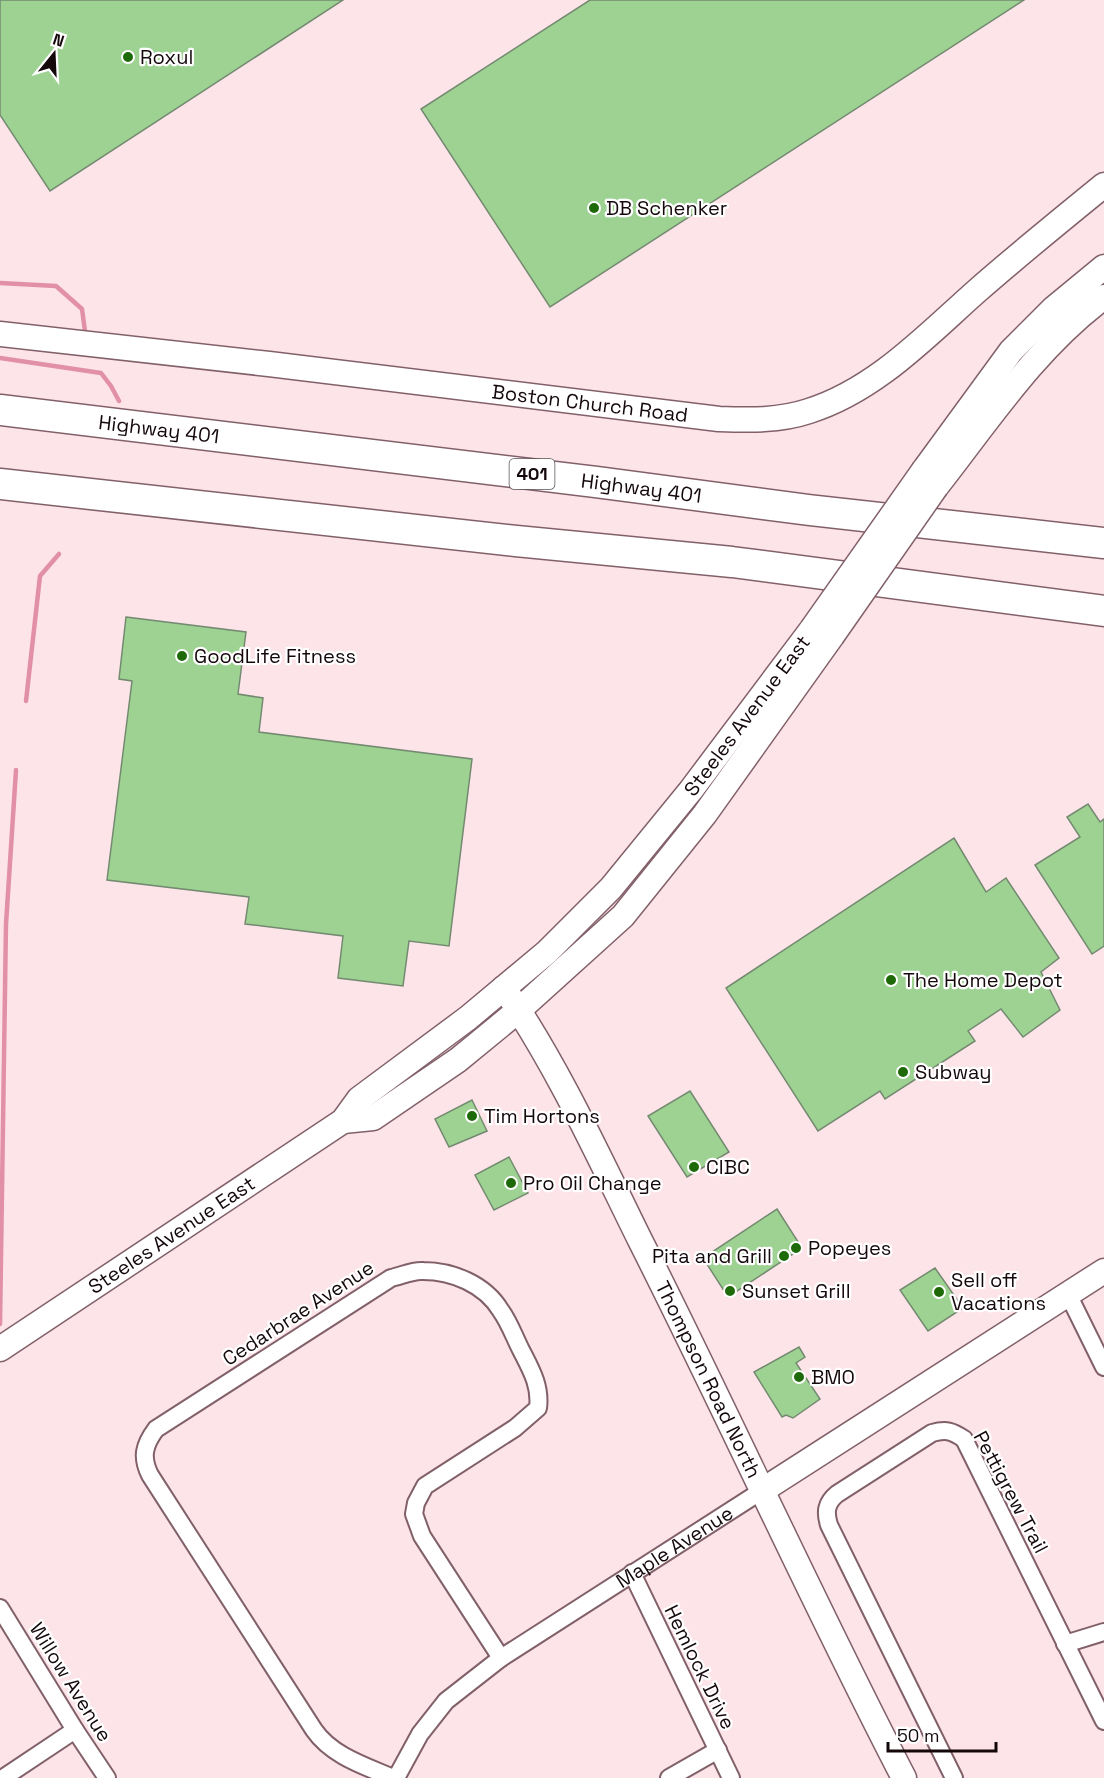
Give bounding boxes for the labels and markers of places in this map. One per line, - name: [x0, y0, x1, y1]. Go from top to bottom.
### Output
- place label: Roxul: [140, 44, 193, 70]
- marker: Roxul: [121, 50, 135, 64]
- place label: DB Schenker: [606, 195, 727, 221]
- marker: DB Schenker: [587, 201, 601, 215]
- place label: GoodLife Fitness: [194, 643, 356, 669]
- marker: GoodLife Fitness: [175, 649, 189, 663]
- place label: The Home Depot: [903, 967, 1063, 993]
- marker: The Home Depot: [884, 973, 898, 987]
- place label: Subway: [915, 1059, 992, 1085]
- marker: Subway: [896, 1065, 910, 1079]
- place label: Tim Hortons: [484, 1103, 600, 1129]
- marker: Tim Hortons: [465, 1109, 479, 1123]
- place label: CIBC: [706, 1154, 750, 1180]
- marker: CIBC: [687, 1160, 701, 1174]
- place label: Pro Oil Change: [523, 1170, 662, 1196]
- marker: Pro Oil Change: [504, 1176, 518, 1190]
- place label: Popeyes: [808, 1235, 891, 1261]
- marker: Popeyes: [789, 1241, 803, 1255]
- place label: Pita and Grill: [652, 1243, 772, 1269]
- marker: Pita and Grill: [777, 1249, 791, 1263]
- place label: Sell off Vacations: [951, 1267, 1046, 1316]
- place label: Sunset Grill: [742, 1278, 851, 1304]
- marker: Sunset Grill: [723, 1284, 737, 1298]
- marker: Sell off Vacations: [932, 1285, 946, 1299]
- place label: BMO: [811, 1364, 855, 1390]
- marker: BMO: [792, 1370, 806, 1384]

